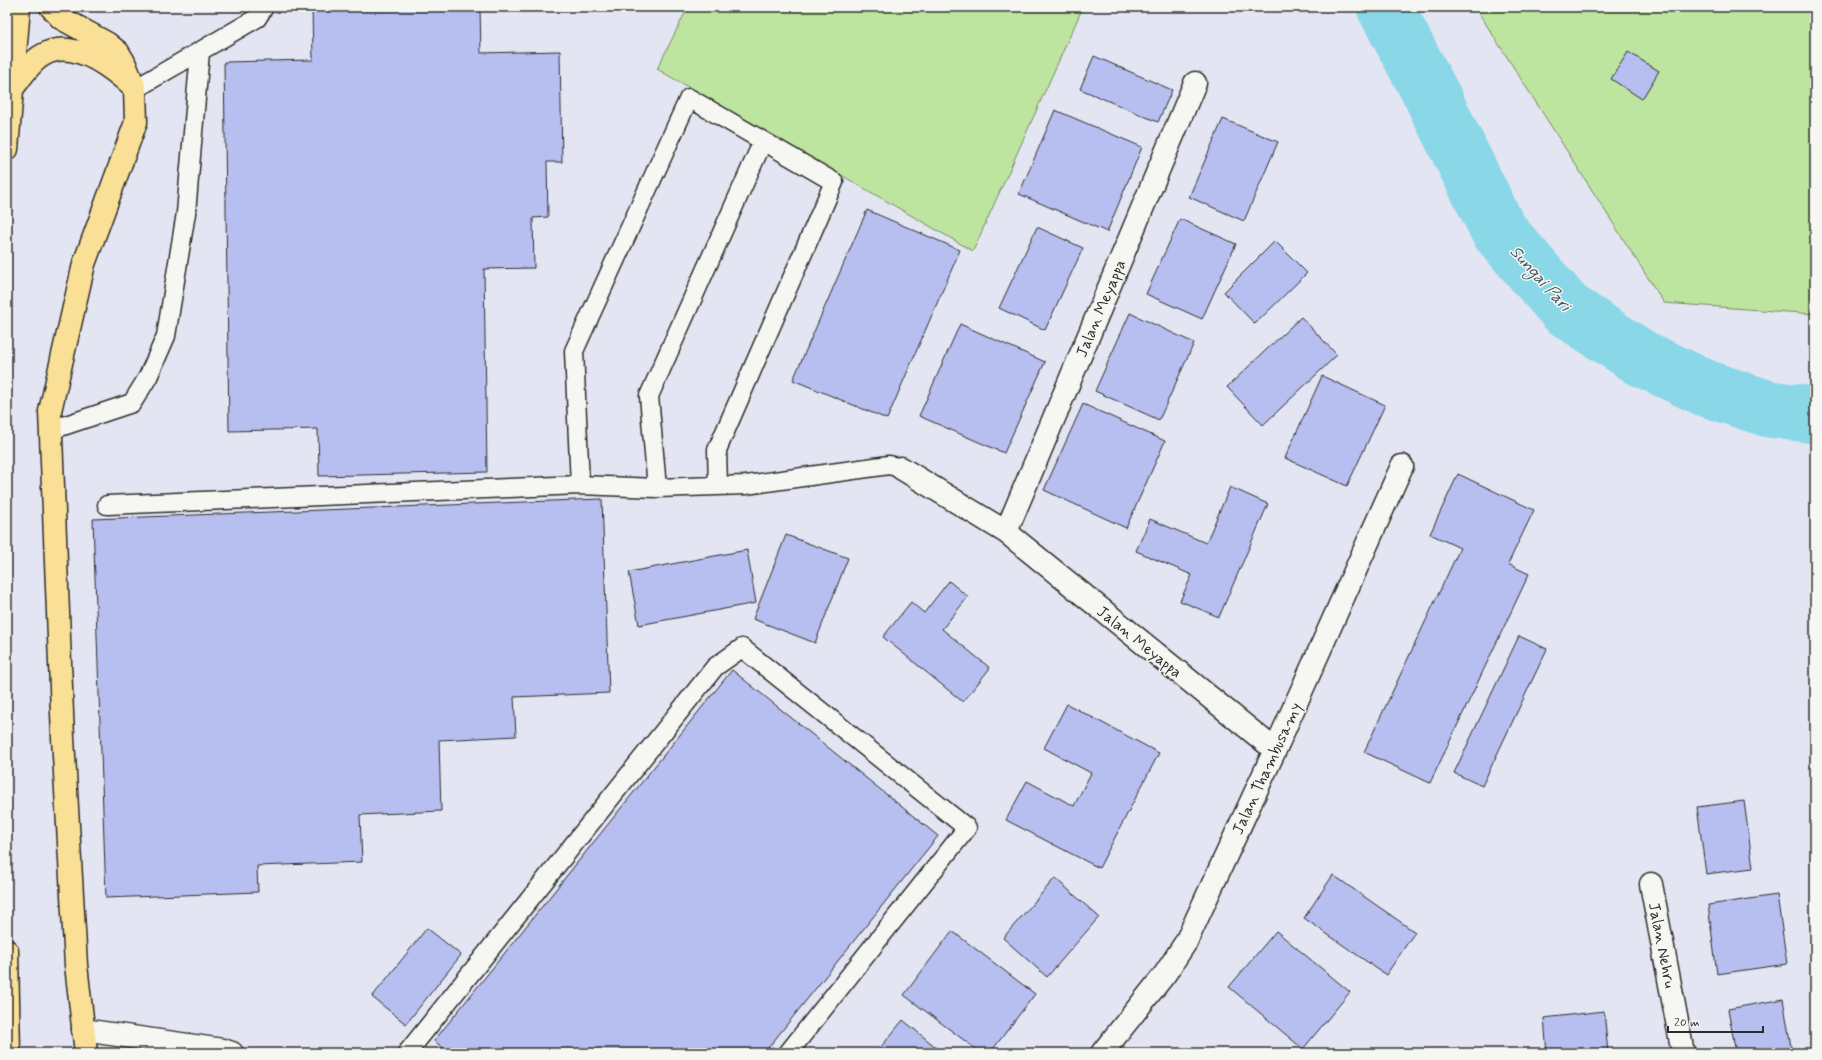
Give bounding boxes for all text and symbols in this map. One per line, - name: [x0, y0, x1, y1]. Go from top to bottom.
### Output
- water label: Sungai Pari: [1503, 241, 1576, 318]
- street label: Jalan Meyappa: [1071, 256, 1131, 361]
- street label: Jalan Meyappa: [1092, 601, 1186, 683]
- street label: Jalan Thambusamy: [1228, 699, 1307, 838]
- street label: Jalan Nehru: [1643, 901, 1680, 990]
- scale bar: [1668, 1008, 1763, 1034]
- text: 20 m: [1674, 1015, 1700, 1031]

